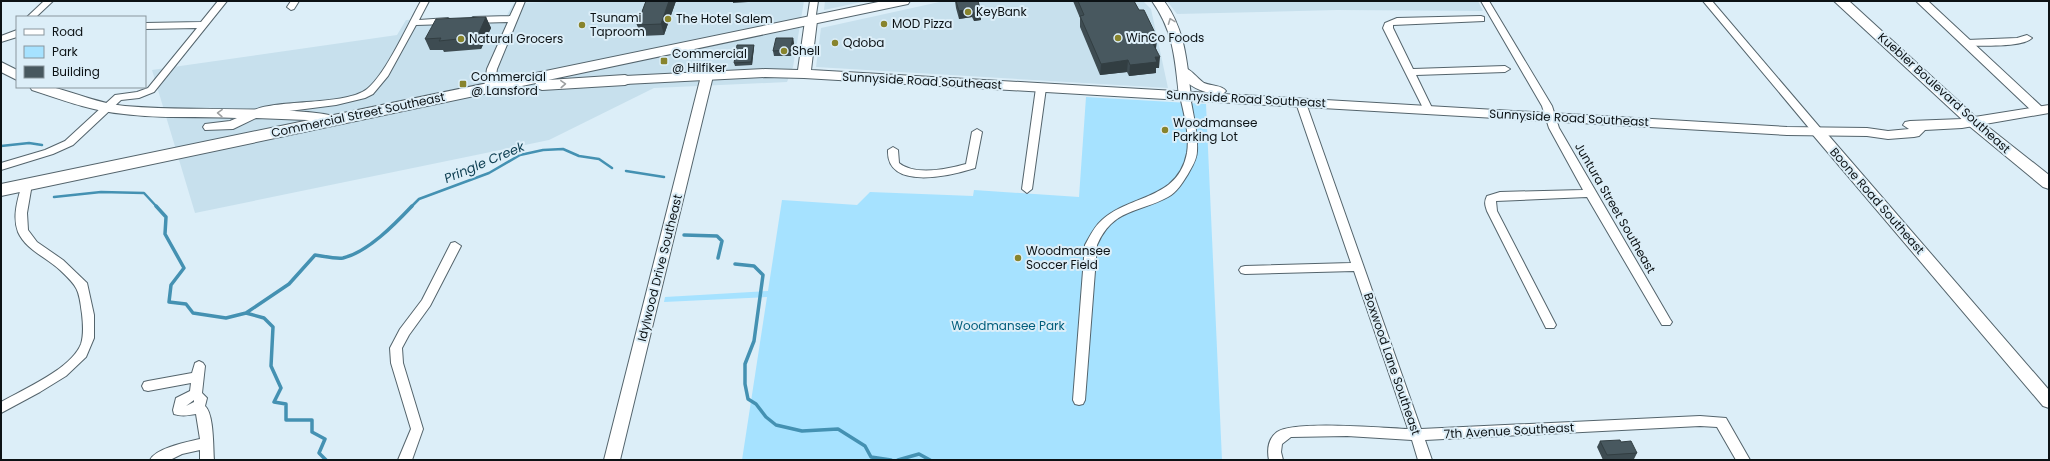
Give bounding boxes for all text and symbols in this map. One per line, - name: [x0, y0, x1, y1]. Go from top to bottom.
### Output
- place label: KeyBank: [976, 3, 1028, 20]
- marker: KeyBank: [963, 7, 973, 17]
- place label: Tsunami Taproom: [590, 9, 645, 40]
- place label: The Hotel Salem: [676, 10, 773, 27]
- marker: The Hotel Salem: [663, 14, 673, 24]
- place label: MOD Pizza: [892, 15, 952, 32]
- legend: [16, 16, 146, 88]
- one-way arrow: [1168, 17, 1176, 25]
- marker: MOD Pizza: [879, 19, 889, 29]
- marker: Tsunami Taproom: [577, 20, 587, 30]
- text: Road: [52, 23, 83, 40]
- street label: Kuebler Boulevard Southeast: [1874, 28, 2014, 157]
- place label: WinCo Foods: [1126, 29, 1204, 46]
- place label: Natural Grocers: [469, 30, 563, 47]
- marker: WinCo Foods: [1113, 33, 1123, 43]
- marker: Natural Grocers: [456, 34, 466, 44]
- place label: Qdoba: [843, 34, 884, 51]
- marker: Qdoba: [830, 38, 840, 48]
- place label: Shell: [792, 42, 820, 59]
- text: Park: [52, 43, 79, 60]
- place label: Commercial @ Hilfiker: [672, 45, 747, 76]
- marker: Shell: [779, 46, 789, 56]
- marker: Commercial @ Hilfiker: [659, 56, 669, 66]
- text: Building: [52, 63, 100, 80]
- place label: Commercial @ Lansford: [471, 68, 546, 99]
- street label: Sunnyside Road Southeast: [842, 68, 1002, 93]
- marker: Commercial @ Lansford: [458, 79, 468, 89]
- one-way arrow: [560, 80, 566, 89]
- street label: Sunnyside Road Southeast: [1166, 86, 1326, 111]
- street label: Commercial Street Southeast: [270, 88, 446, 141]
- street label: Sunnyside Road Southeast: [1489, 105, 1649, 130]
- one-way arrow: [217, 108, 223, 117]
- place label: Woodmansee Parking Lot: [1173, 114, 1257, 145]
- marker: Woodmansee Parking Lot: [1160, 125, 1170, 135]
- water label: Pringle Creek: [441, 136, 528, 188]
- street label: Juntura Street Southeast: [1571, 139, 1660, 276]
- street label: Boone Road Southeast: [1826, 144, 1928, 258]
- street label: Idylwood Drive Southeast: [633, 192, 686, 343]
- place label: Woodmansee Soccer Field: [1026, 242, 1110, 273]
- marker: Woodmansee Soccer Field: [1013, 253, 1023, 263]
- street label: Boxwood Lane Southeast: [1360, 290, 1425, 437]
- park label: Woodmansee Park: [951, 317, 1066, 334]
- street label: 7th Avenue Southeast: [1443, 419, 1575, 442]

